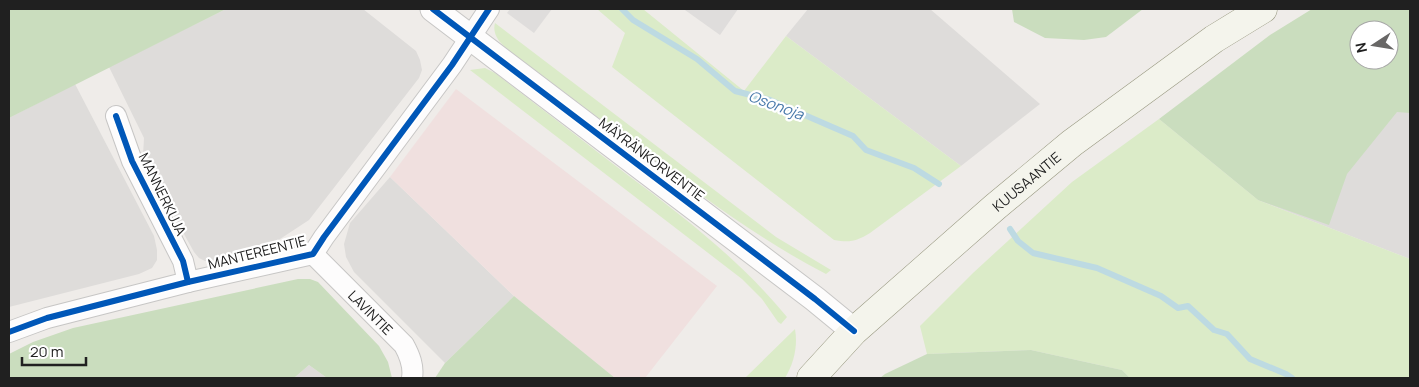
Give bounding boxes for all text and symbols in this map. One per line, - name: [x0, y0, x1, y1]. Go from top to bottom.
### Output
- north arrow: [1349, 20, 1399, 70]
- text: N: [1350, 41, 1371, 55]
- water label: Osonoja: [745, 85, 807, 125]
- street label: MÄYRÄNKORVENTIE: [595, 113, 709, 205]
- street label: KUUSAANTIE: [988, 147, 1064, 215]
- street label: MANNERKUJA: [135, 149, 191, 239]
- street label: MANTEREENTIE: [206, 231, 308, 273]
- street label: LAVINTIE: [344, 285, 398, 339]
- scale bar: [22, 334, 86, 366]
- text: 20 m: [30, 341, 63, 362]

